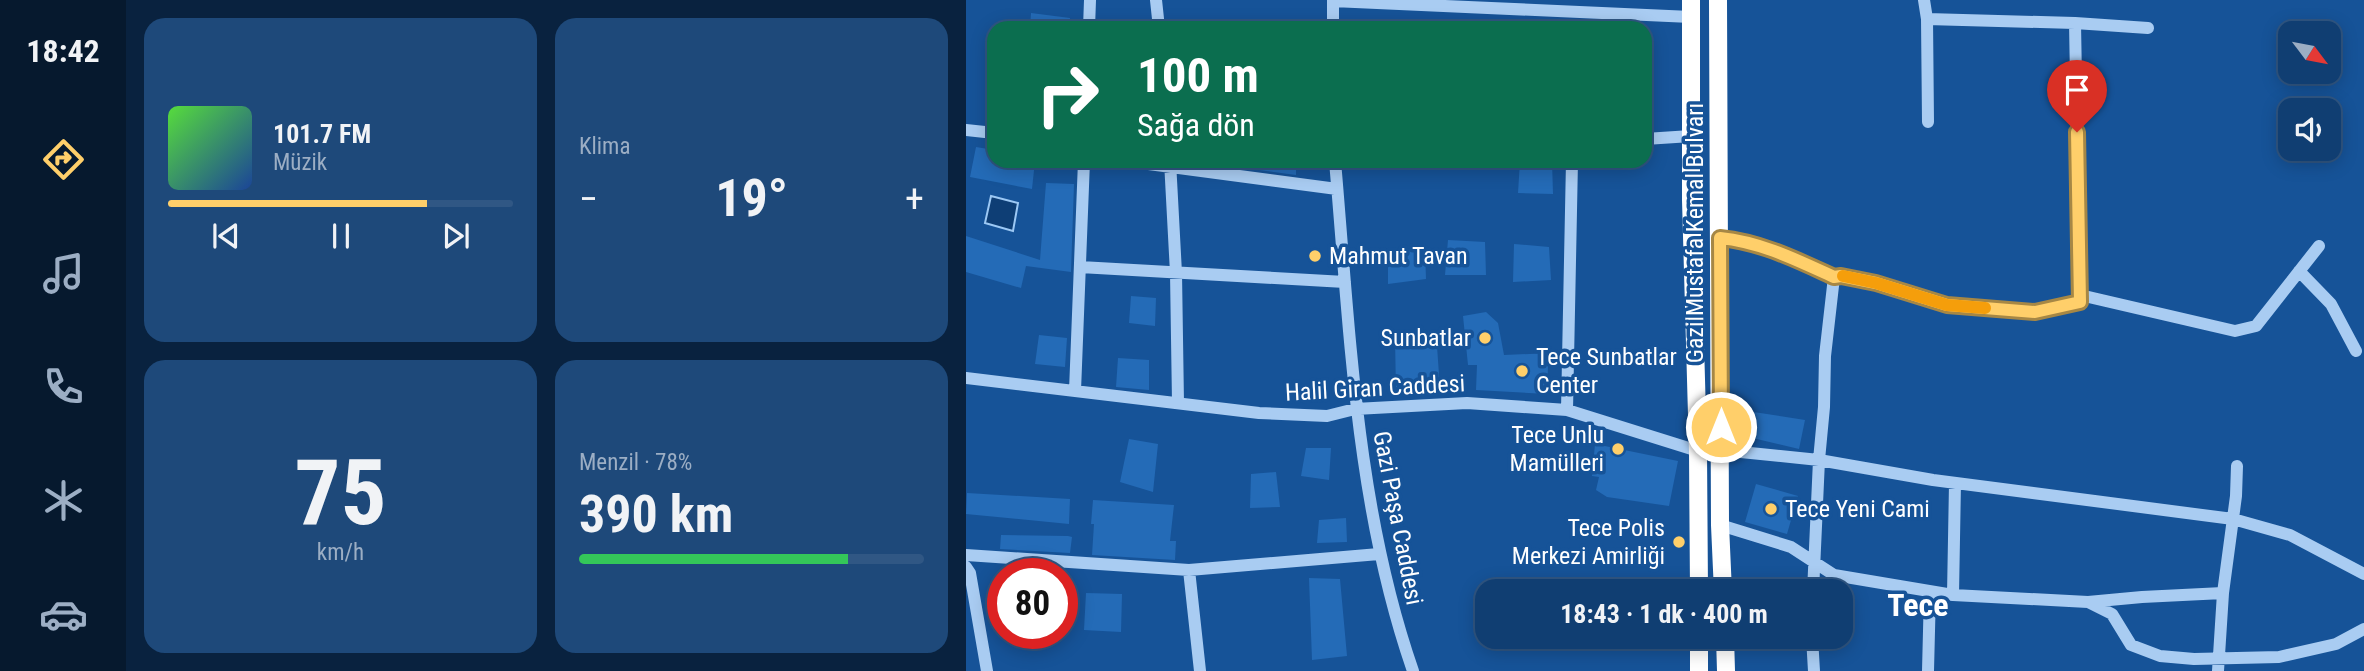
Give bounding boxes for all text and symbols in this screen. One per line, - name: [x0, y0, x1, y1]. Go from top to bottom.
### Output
- north arrow: [2278, 21, 2342, 84]
- map controls: [2278, 21, 2341, 161]
- text: 18:42: [26, 32, 100, 70]
- text: 100 m: [1137, 47, 1259, 104]
- icon: right: [1022, 49, 1113, 140]
- pin: [2047, 60, 2107, 132]
- icon: arrive: [2058, 71, 2096, 109]
- button: sound: [2278, 98, 2341, 161]
- street label: Gazi Mustafa Kemal Bulvarı: [1681, 103, 1709, 363]
- text: Sağa dön: [1137, 106, 1255, 144]
- text: 101.7 FM: [273, 119, 371, 149]
- text: Klima: [579, 133, 630, 160]
- icon: directions: [39, 135, 88, 184]
- text: Müzik: [273, 149, 327, 176]
- text: 19°: [715, 168, 788, 229]
- text: −: [579, 177, 598, 221]
- text: +: [905, 177, 924, 221]
- icon: previous: [207, 217, 245, 255]
- icon: pause: [322, 217, 360, 255]
- icon: next: [437, 217, 475, 255]
- place label: Mahmut Tavan: [1329, 242, 1468, 270]
- marker: Mahmut Tavan: [1307, 248, 1323, 264]
- icon: music: [39, 249, 88, 298]
- place label: Sunbatlar: [1381, 324, 1471, 352]
- marker: Sunbatlar: [1477, 330, 1493, 346]
- place label: Tece Sunbatlar Center: [1536, 343, 1677, 399]
- icon: phone: [39, 362, 88, 411]
- marker: Tece Sunbatlar Center: [1514, 363, 1530, 379]
- street label: Halil Giran Caddesi: [1284, 369, 1466, 407]
- position arrow: [1684, 390, 1758, 464]
- place label: Tece Unlu Mamülleri: [1510, 421, 1604, 477]
- street label: Gazi Paşa Caddesi: [1367, 429, 1429, 607]
- text: 75: [295, 440, 386, 546]
- marker: Tece Unlu Mamülleri: [1610, 441, 1626, 457]
- text: Menzil · 78%: [579, 449, 692, 476]
- icon: climate: [39, 476, 88, 525]
- text: 390 km: [579, 484, 733, 545]
- place label: Tece Yeni Cami: [1785, 495, 1930, 523]
- marker: Tece Yeni Cami: [1763, 501, 1779, 517]
- place label: Tece Polis Merkezi Amirliği: [1512, 514, 1665, 570]
- marker: Tece Polis Merkezi Amirliği: [1671, 534, 1687, 550]
- text: km/h: [317, 539, 364, 566]
- speed limit sign: 80: [987, 558, 1078, 649]
- district label: Tece: [1887, 586, 1949, 624]
- icon: car: [39, 590, 88, 639]
- text: 18:43 · 1 dk · 400 m: [1560, 599, 1768, 629]

